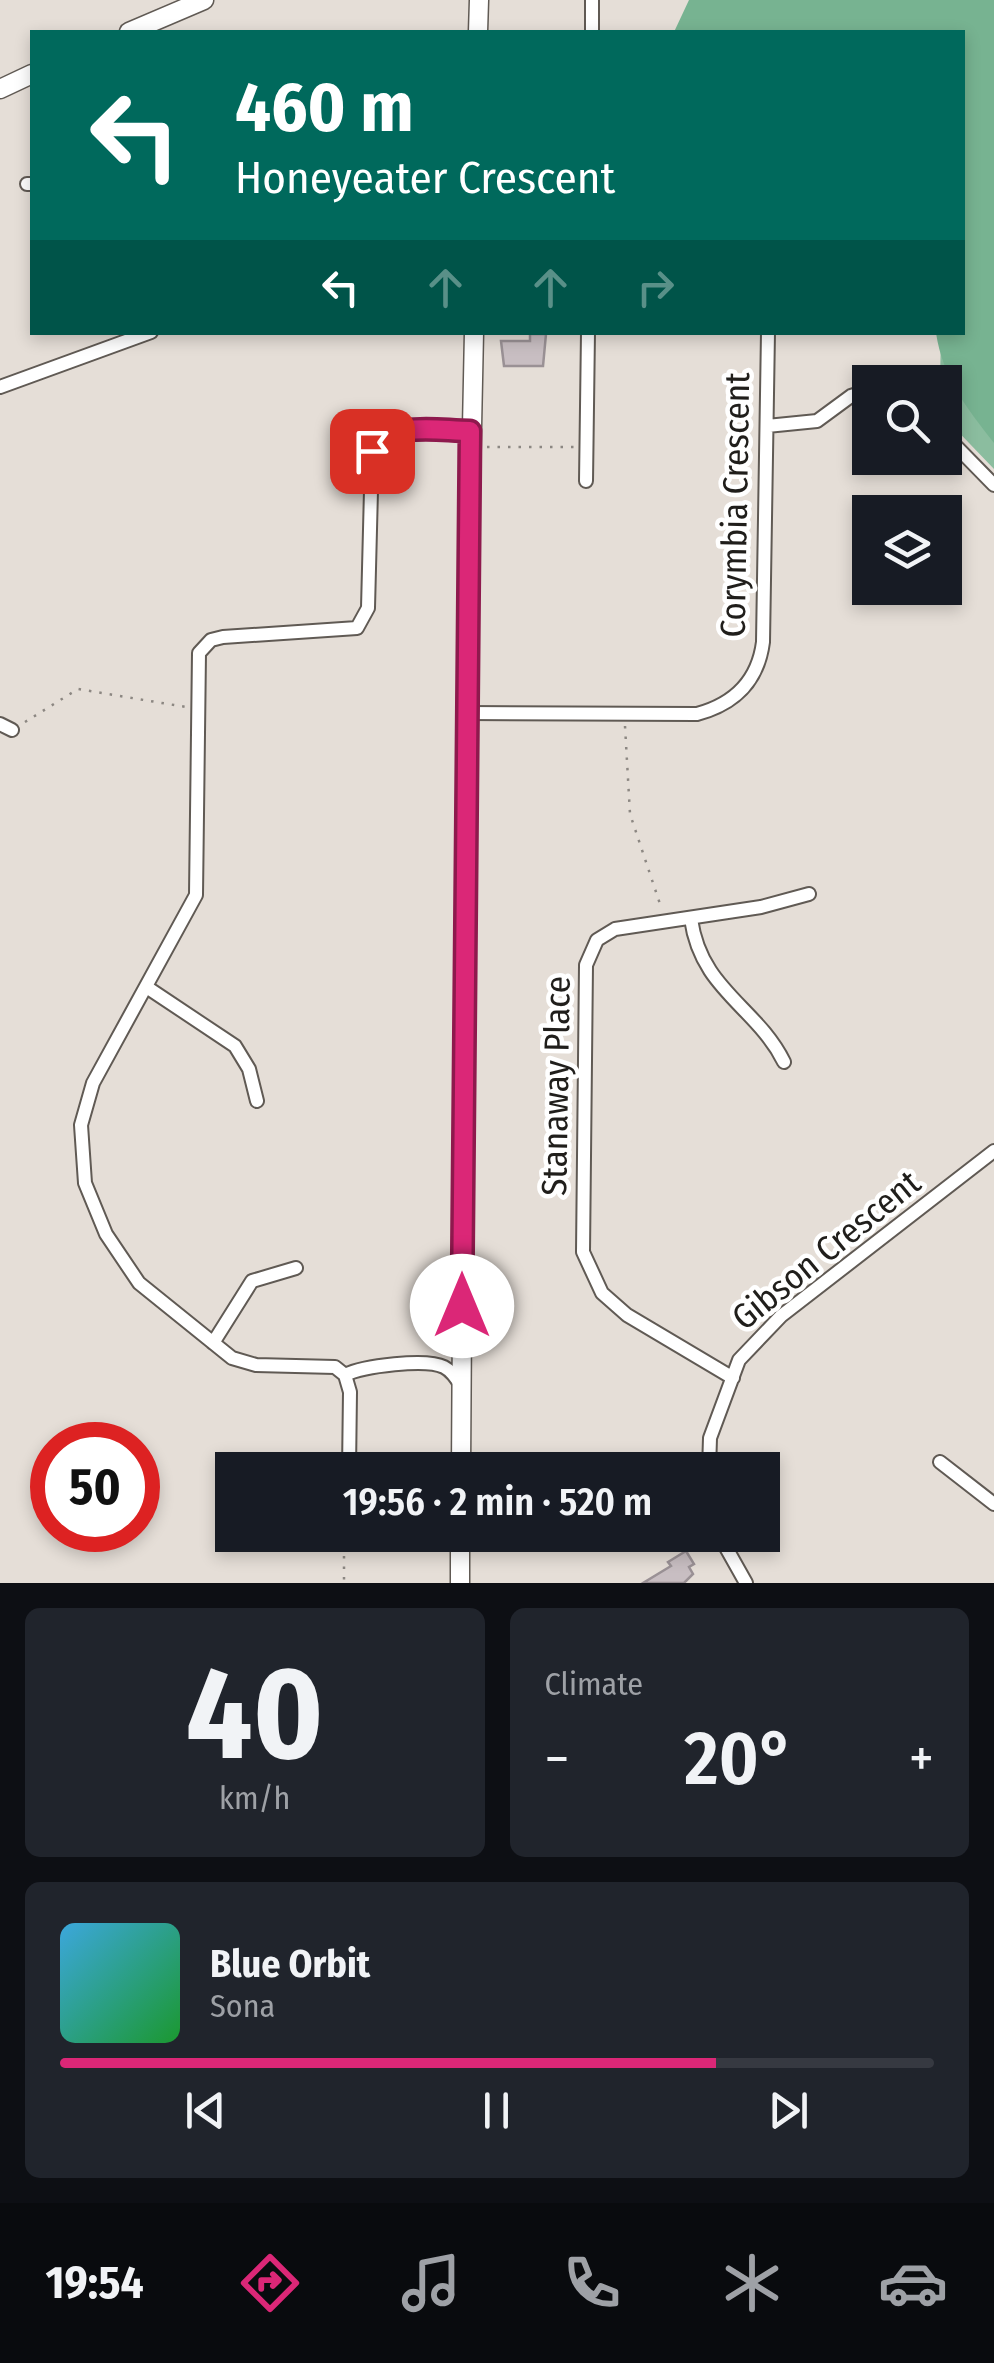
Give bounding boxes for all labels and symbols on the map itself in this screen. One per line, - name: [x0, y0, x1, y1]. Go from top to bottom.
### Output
- street label: Corymbia Crescent: [712, 371, 758, 638]
- pin: [330, 409, 415, 494]
- street label: Stanaway Place: [533, 976, 579, 1196]
- street label: Gibson Crescent: [724, 1161, 929, 1339]
- position arrow: [410, 1254, 514, 1358]
- speed limit sign: 50: [30, 1422, 160, 1552]

